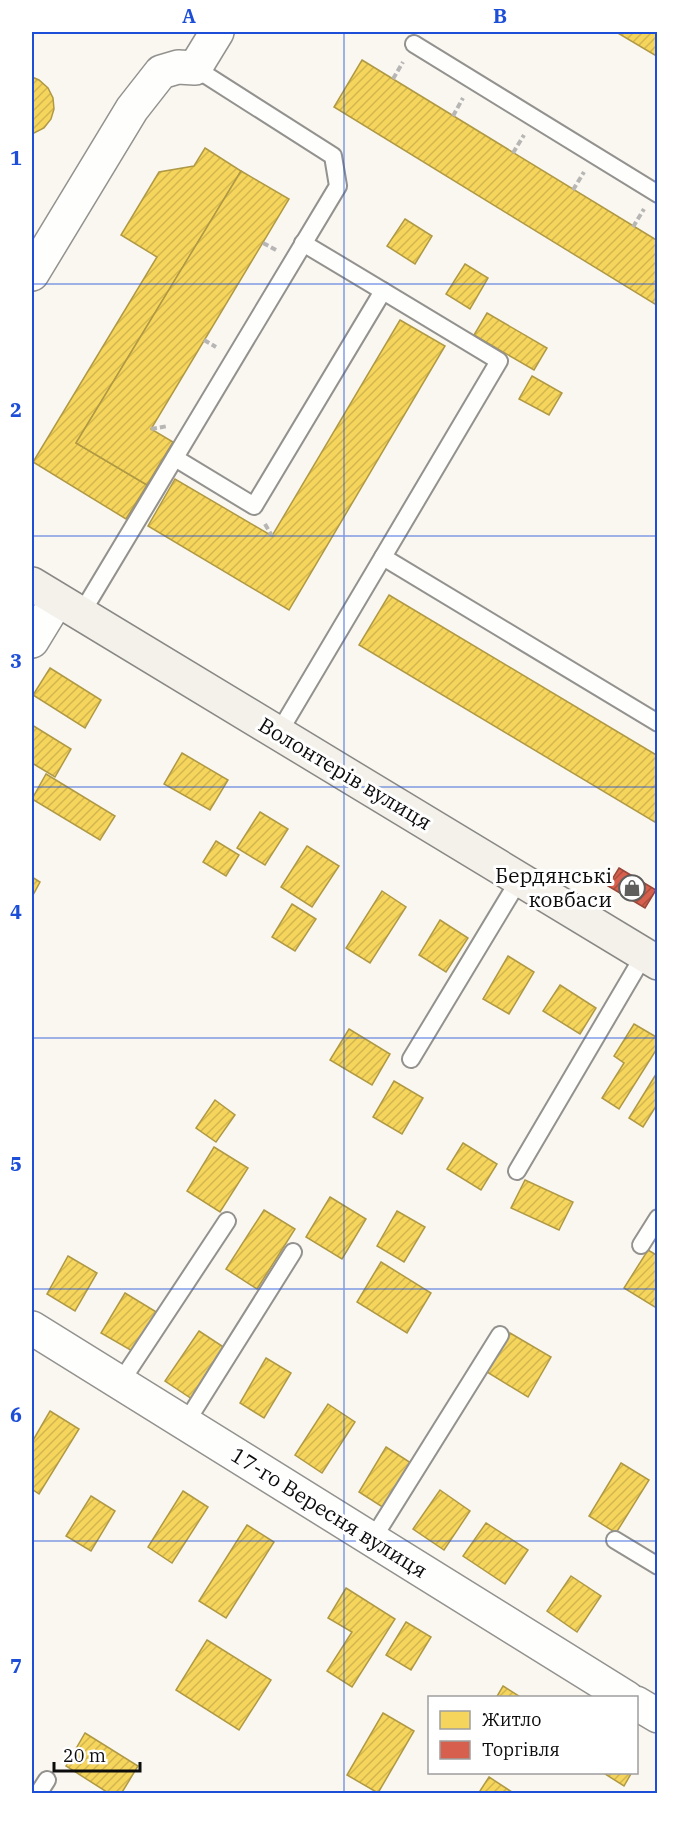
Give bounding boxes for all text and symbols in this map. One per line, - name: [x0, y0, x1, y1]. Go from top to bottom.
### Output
- text: A: [182, 2, 196, 29]
- text: B: [493, 2, 507, 29]
- text: 1: [10, 144, 22, 171]
- text: 2: [10, 396, 22, 423]
- text: 3: [10, 647, 22, 674]
- street label: Волонтерів вулиця: [254, 710, 437, 836]
- place label: Бердянські ковбаси: [495, 861, 612, 913]
- shop icon: Бердянські ковбаси: [617, 873, 647, 903]
- text: 4: [10, 898, 22, 925]
- text: 5: [10, 1150, 22, 1177]
- text: 6: [10, 1401, 22, 1428]
- street label: 17-го Вересня вулиця: [226, 1440, 433, 1584]
- text: 7: [10, 1652, 22, 1679]
- legend: [428, 1696, 638, 1774]
- text: Житло: [482, 1708, 541, 1731]
- scale bar: [54, 1735, 140, 1773]
- text: Торгівля: [482, 1738, 560, 1761]
- text: 20 m: [63, 1744, 106, 1767]

